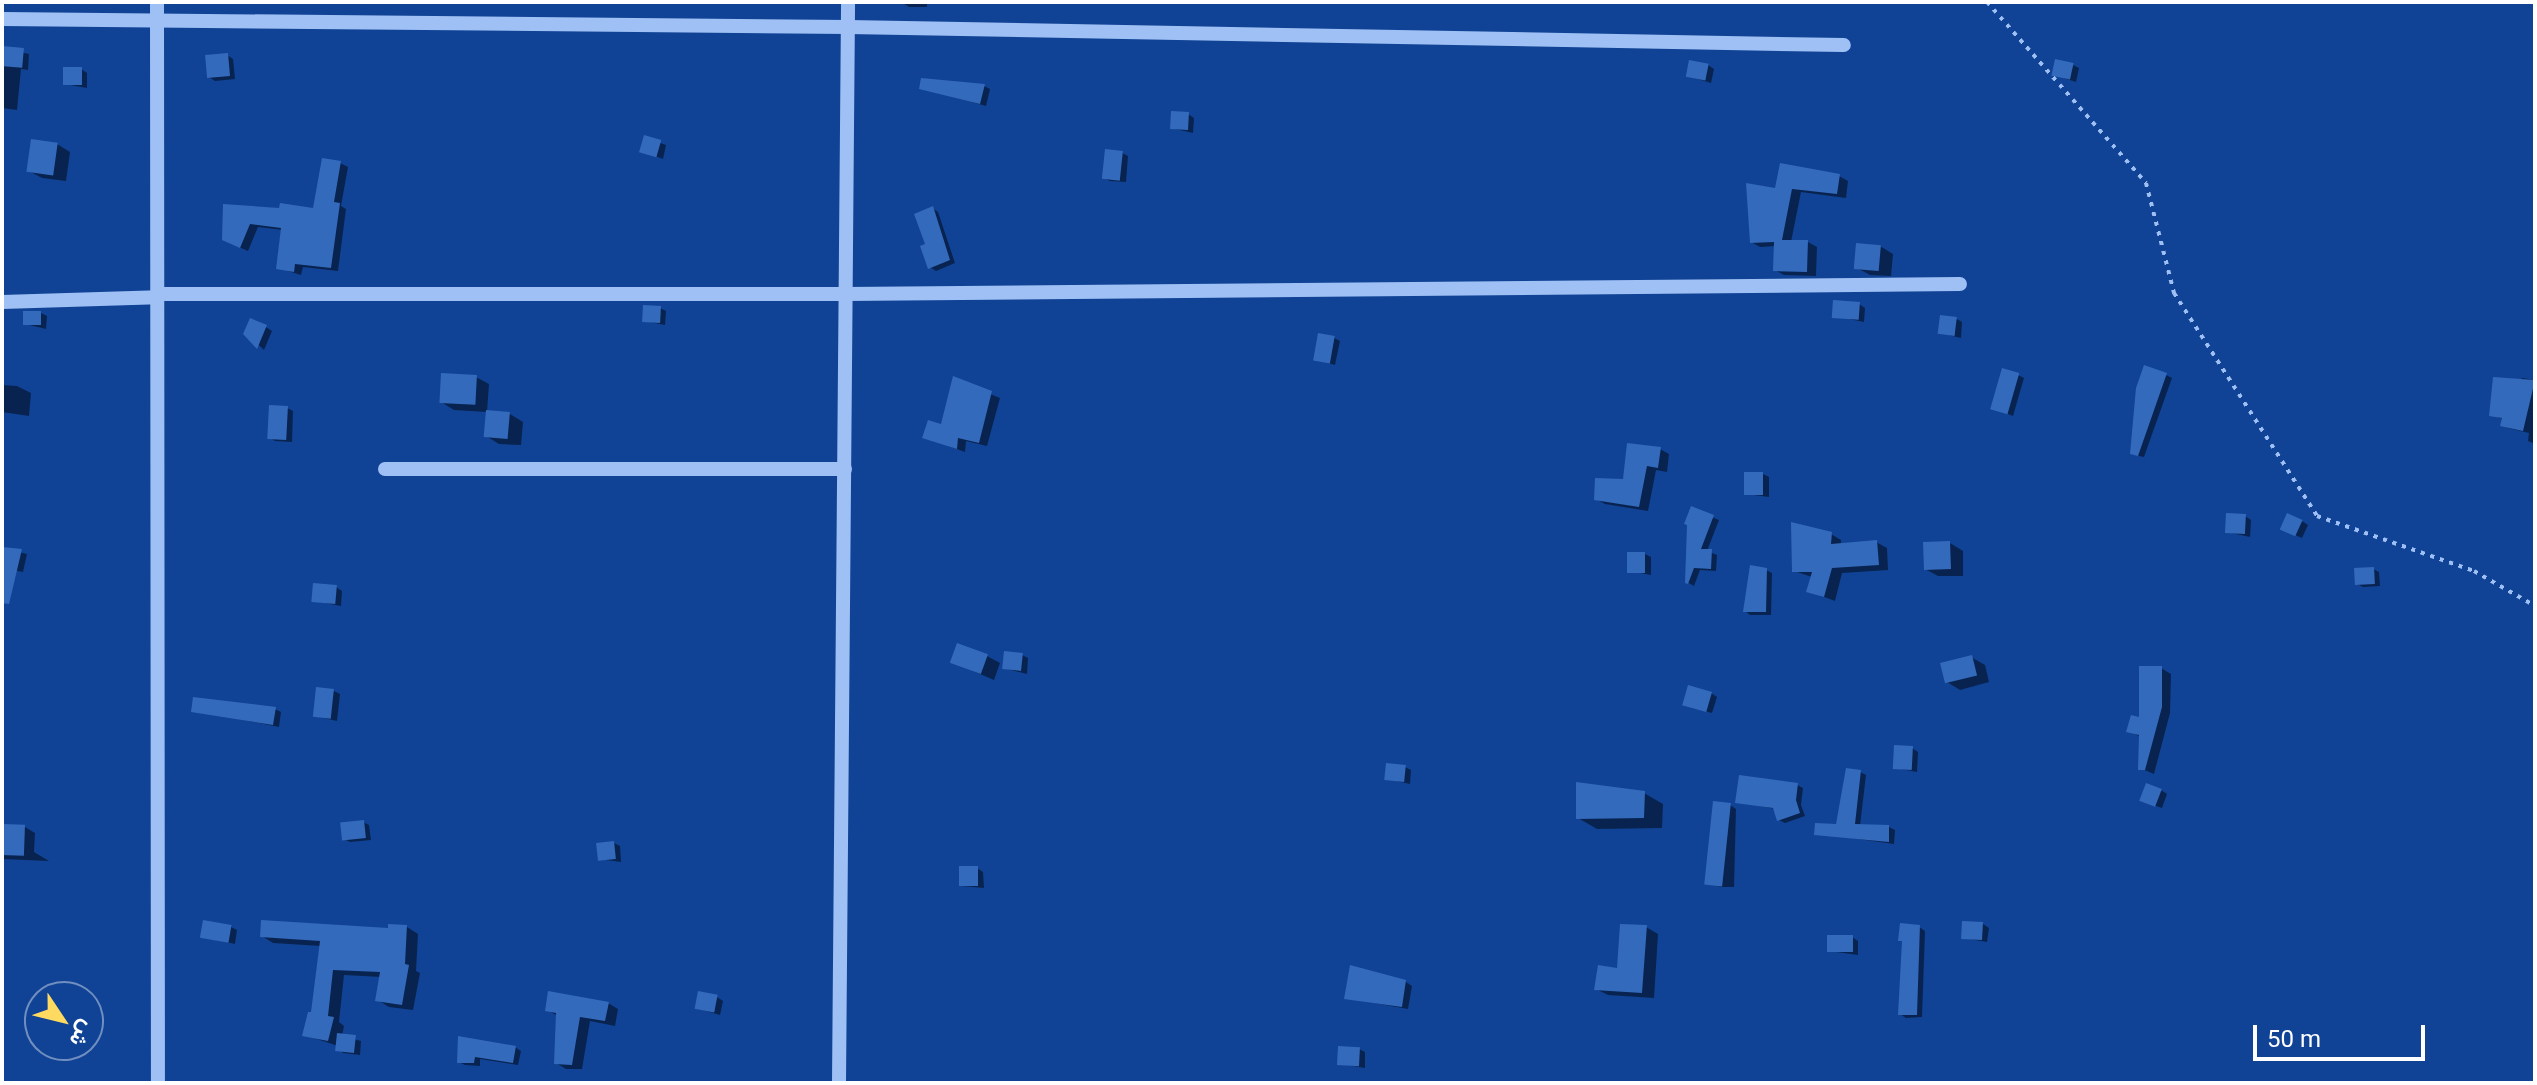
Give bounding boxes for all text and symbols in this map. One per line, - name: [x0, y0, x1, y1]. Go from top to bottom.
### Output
- north arrow: [24, 981, 104, 1061]
- scale bar: [2257, 1009, 2429, 1059]
- text: ش: [65, 1016, 100, 1052]
- text: 50 m: [2267, 1025, 2321, 1053]

